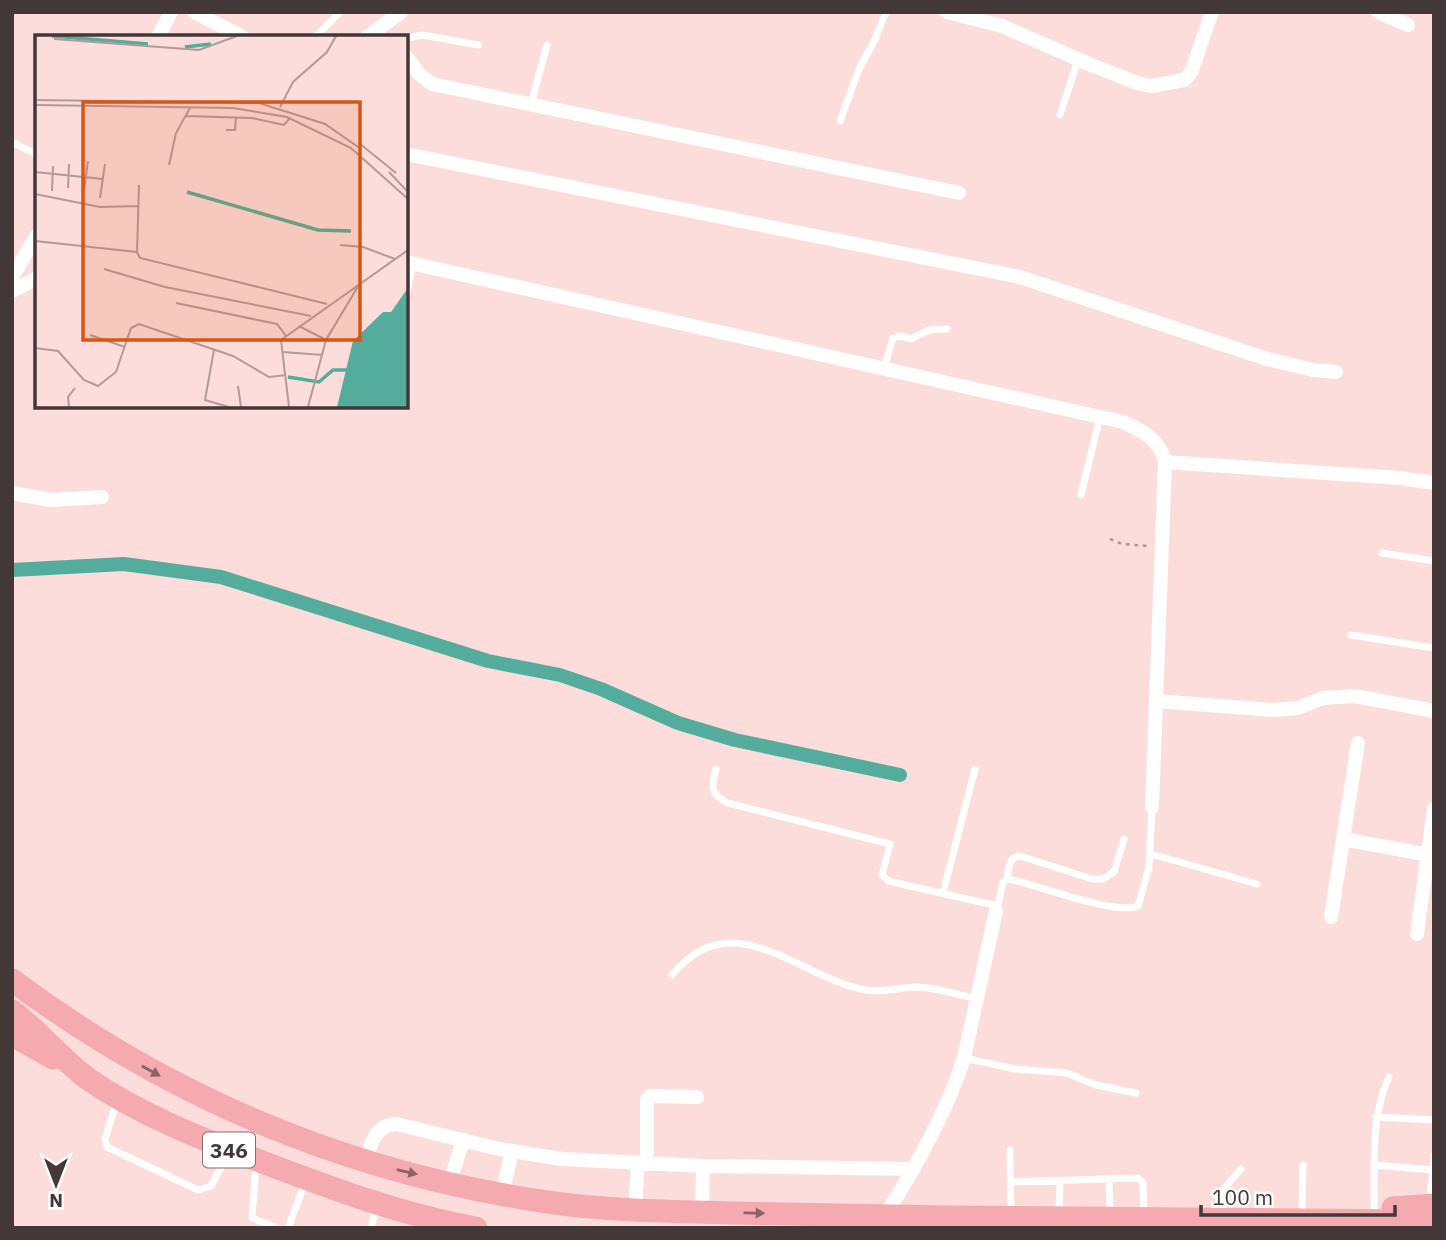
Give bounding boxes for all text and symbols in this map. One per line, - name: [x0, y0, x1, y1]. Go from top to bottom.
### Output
- inset map: [35, 35, 408, 408]
- one-way arrow: [141, 1065, 161, 1077]
- road number: 346: [203, 1132, 255, 1168]
- north arrow: [21, 1149, 91, 1219]
- one-way arrow: [396, 1167, 418, 1178]
- scale bar: [1201, 1174, 1395, 1218]
- text: 100 m: [1212, 1183, 1273, 1211]
- text: N: [49, 1189, 63, 1213]
- one-way arrow: [743, 1207, 765, 1219]

